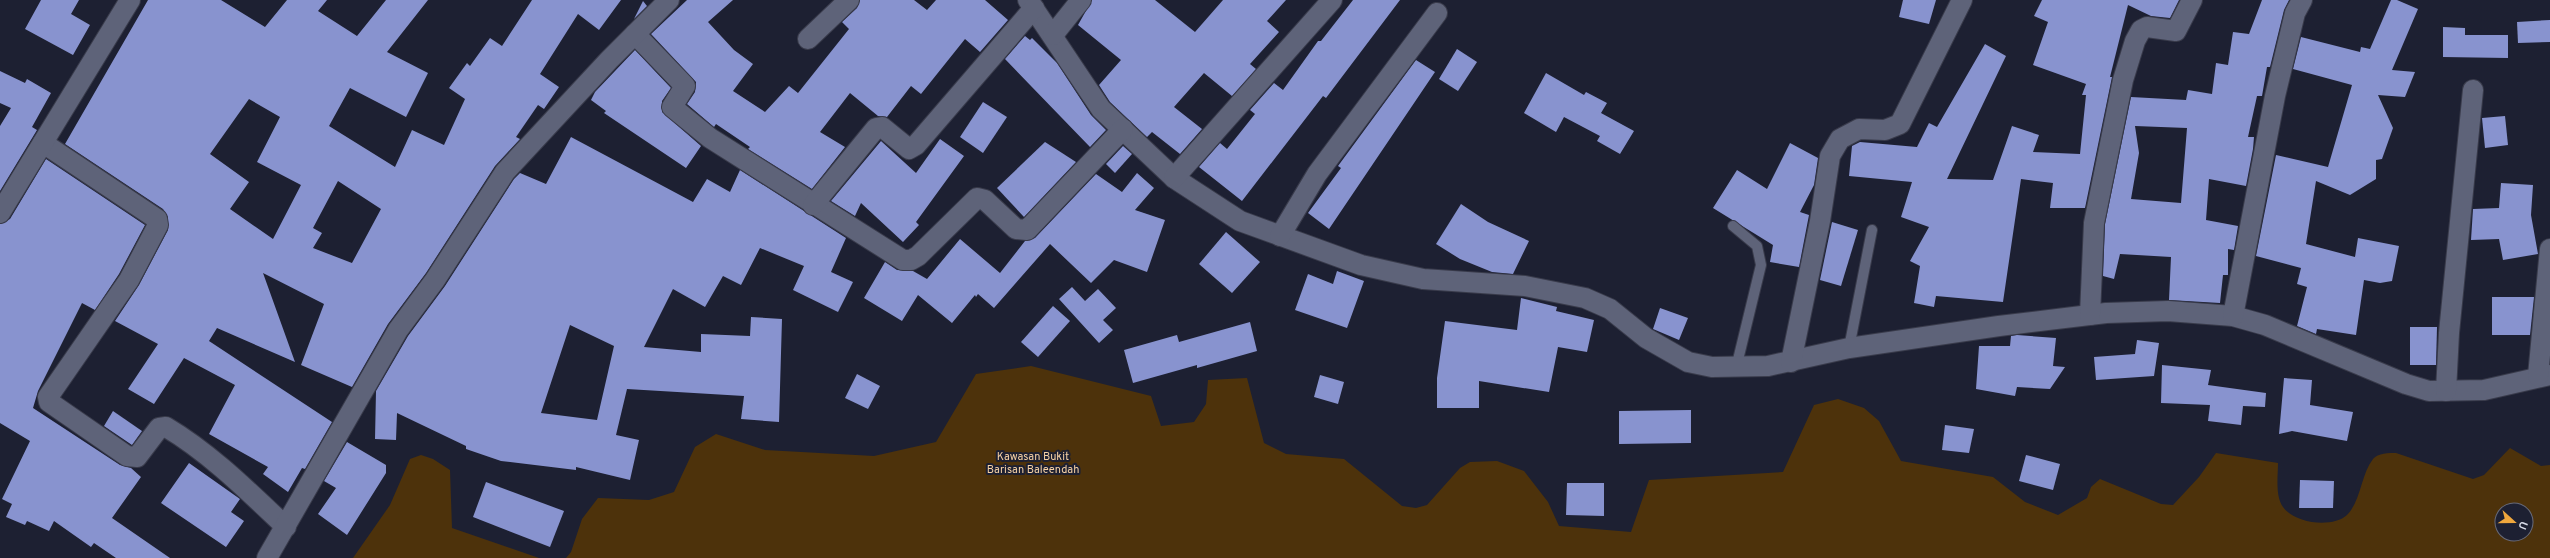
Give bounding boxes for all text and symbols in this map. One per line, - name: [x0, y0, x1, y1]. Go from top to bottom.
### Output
- park label: Kawasan Bukit Barisan Baleendah: [987, 450, 1079, 477]
- north arrow: [2494, 502, 2534, 542]
- text: U: [2514, 519, 2530, 531]

